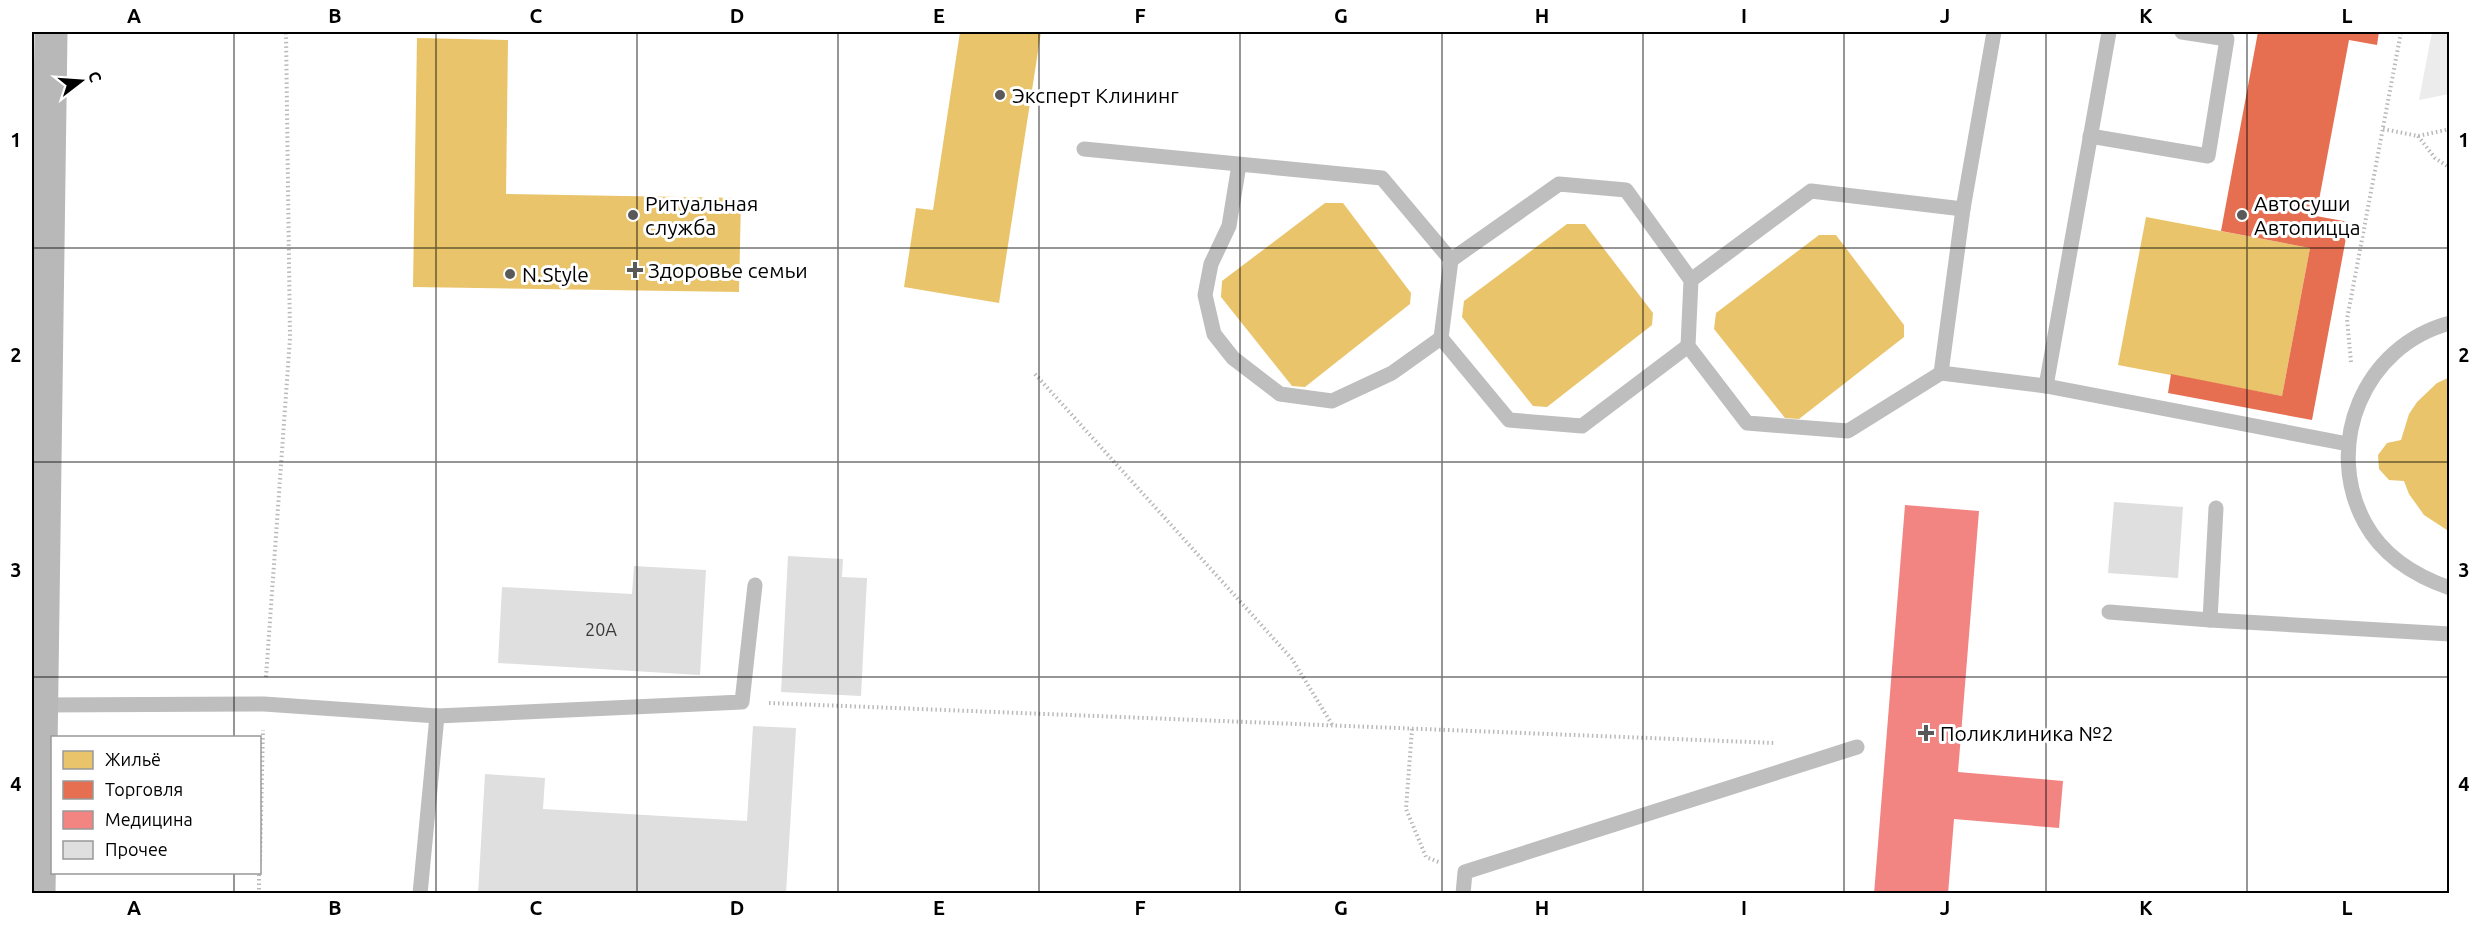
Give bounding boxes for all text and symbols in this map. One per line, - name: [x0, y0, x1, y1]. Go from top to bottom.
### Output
- text: A: [127, 4, 141, 27]
- text: B: [328, 4, 342, 27]
- text: C: [530, 4, 543, 27]
- text: D: [730, 4, 744, 27]
- text: E: [933, 4, 945, 27]
- text: F: [1134, 4, 1146, 27]
- text: G: [1334, 4, 1348, 27]
- text: H: [1535, 4, 1549, 27]
- text: I: [1741, 4, 1747, 27]
- text: J: [1940, 4, 1950, 27]
- text: K: [2139, 4, 2153, 27]
- text: L: [2342, 4, 2353, 27]
- north arrow: [51, 51, 111, 111]
- text: С: [85, 69, 105, 84]
- place label: Эксперт Клининг: [1012, 83, 1179, 107]
- marker: Эксперт Клининг: [993, 88, 1007, 102]
- text: 1: [10, 128, 22, 151]
- text: 1: [2458, 128, 2470, 151]
- place label: Ритуальная служба: [645, 191, 758, 239]
- place label: Автосуши Автопицца: [2254, 191, 2361, 239]
- marker: Ритуальная служба: [626, 208, 640, 222]
- marker: Автосуши Автопицца: [2235, 208, 2249, 222]
- place label: Здоровье семьи: [648, 258, 808, 282]
- marker: Здоровье семьи: [626, 261, 644, 279]
- place label: N.Style: [522, 262, 589, 286]
- marker: N.Style: [503, 267, 517, 281]
- text: 2: [10, 343, 22, 366]
- text: 2: [2458, 343, 2470, 366]
- text: 3: [10, 558, 22, 581]
- text: 3: [2458, 558, 2470, 581]
- house number: 20А: [585, 619, 617, 639]
- place label: Поликлиника №2: [1940, 721, 2114, 745]
- marker: Поликлиника №2: [1917, 724, 1935, 742]
- legend: [51, 736, 261, 874]
- text: Жильё: [105, 749, 161, 769]
- text: 4: [10, 772, 22, 795]
- text: 4: [2458, 772, 2470, 795]
- text: Торговля: [105, 779, 183, 799]
- text: Медицина: [105, 809, 193, 829]
- text: Прочее: [105, 839, 168, 859]
- text: A: [127, 896, 141, 919]
- text: B: [328, 896, 342, 919]
- text: C: [530, 896, 543, 919]
- text: D: [730, 896, 744, 919]
- text: E: [933, 896, 945, 919]
- text: F: [1134, 896, 1146, 919]
- text: G: [1334, 896, 1348, 919]
- text: H: [1535, 896, 1549, 919]
- text: I: [1741, 896, 1747, 919]
- text: J: [1940, 896, 1950, 919]
- text: K: [2139, 896, 2153, 919]
- text: L: [2342, 896, 2353, 919]

